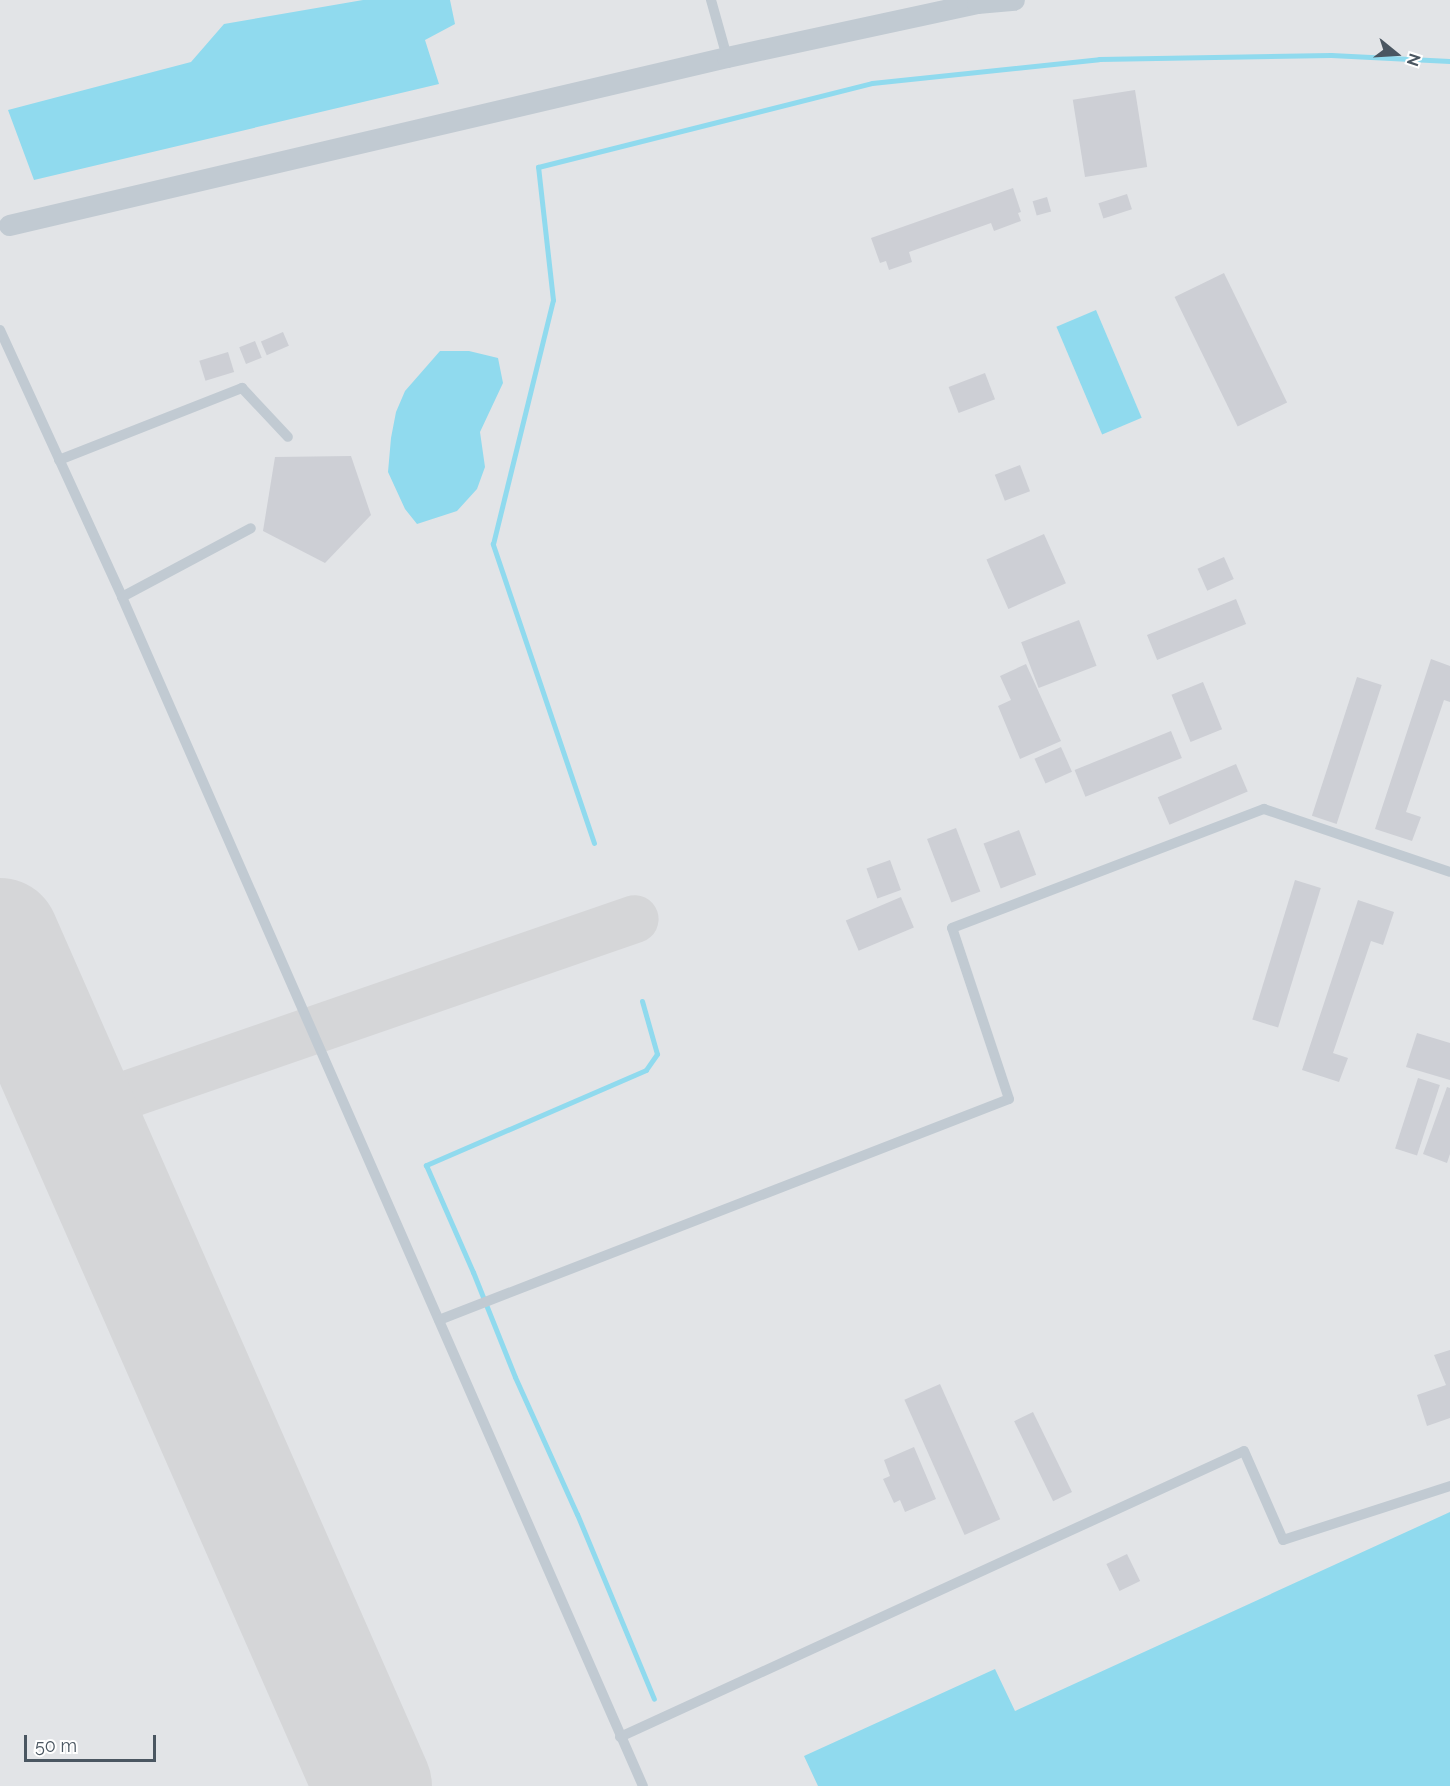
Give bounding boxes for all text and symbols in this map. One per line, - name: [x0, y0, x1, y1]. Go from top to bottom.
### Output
- north arrow: [1366, 24, 1426, 84]
- text: N: [1403, 51, 1425, 68]
- scale bar: [27, 1723, 159, 1761]
- text: 50 m: [35, 1735, 77, 1756]

